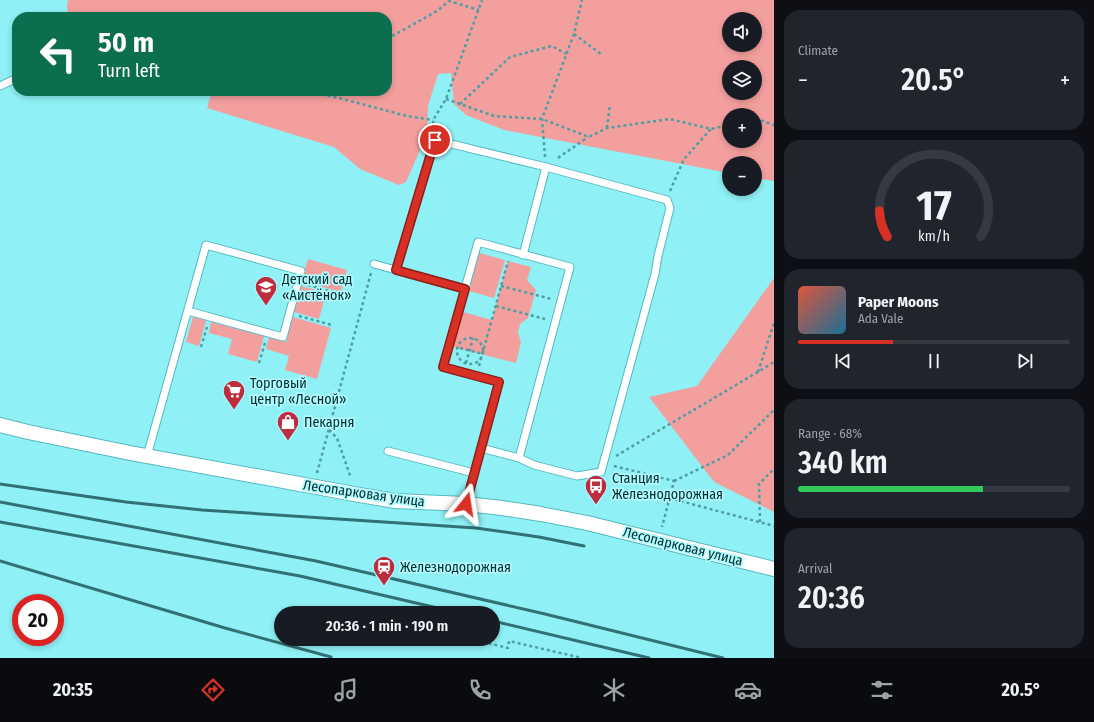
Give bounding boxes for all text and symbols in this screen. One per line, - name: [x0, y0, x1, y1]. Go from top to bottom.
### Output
- map controls: [722, 12, 762, 196]
- button: sound: [722, 12, 762, 52]
- text: 50 m: [98, 26, 154, 59]
- icon: left: [32, 28, 84, 80]
- text: Climate: [798, 43, 838, 58]
- text: Turn left: [98, 60, 160, 82]
- button: layers: [722, 60, 762, 100]
- text: 20.5°: [901, 62, 967, 98]
- text: −: [798, 67, 808, 94]
- text: +: [1060, 67, 1070, 94]
- button: +: [722, 108, 762, 148]
- pin: [418, 123, 452, 157]
- icon: arrive: [424, 129, 446, 151]
- button: −: [722, 156, 762, 196]
- text: 17: [916, 181, 952, 231]
- text: km/h: [918, 228, 950, 245]
- place label: Детский сад «Аистёнок»: [281, 271, 352, 304]
- school or university icon: Детский сад «Аистёнок»: [253, 274, 279, 307]
- text: Paper Moons: [858, 293, 939, 311]
- text: Ada Vale: [858, 311, 903, 326]
- icon: previous: [832, 350, 854, 372]
- icon: pause: [923, 350, 945, 372]
- icon: next: [1014, 350, 1036, 372]
- place label: Торговый центр «Лесной»: [250, 375, 347, 408]
- supermarket icon: Торговый центр «Лесной»: [221, 378, 247, 411]
- shop icon: Пекарня: [275, 409, 301, 442]
- place label: Пекарня: [304, 414, 354, 431]
- text: Range · 68%: [798, 426, 862, 441]
- text: 340 km: [798, 445, 888, 481]
- place label: Станция Железнодорожная: [612, 470, 723, 503]
- bus stop icon: Станция Железнодорожная: [583, 473, 609, 506]
- street label: Лесопарковая улица: [302, 477, 426, 510]
- position arrow: [445, 483, 487, 525]
- street label: Лесопарковая улица: [621, 523, 745, 570]
- station icon: Железнодорожная: [371, 554, 397, 587]
- place label: Железнодорожная: [400, 559, 511, 576]
- text: Arrival: [798, 561, 832, 576]
- text: 20:36: [798, 580, 865, 616]
- speed limit sign: 20: [12, 594, 64, 646]
- text: 20:36 · 1 min · 190 m: [326, 617, 448, 635]
- icon: directions: [199, 676, 227, 704]
- icon: music: [332, 676, 360, 704]
- icon: phone: [466, 676, 494, 704]
- icon: climate: [600, 676, 628, 704]
- icon: car: [734, 676, 762, 704]
- icon: filters: [868, 676, 896, 704]
- text: 20:35: [53, 679, 93, 701]
- text: 20.5°: [1002, 679, 1041, 701]

